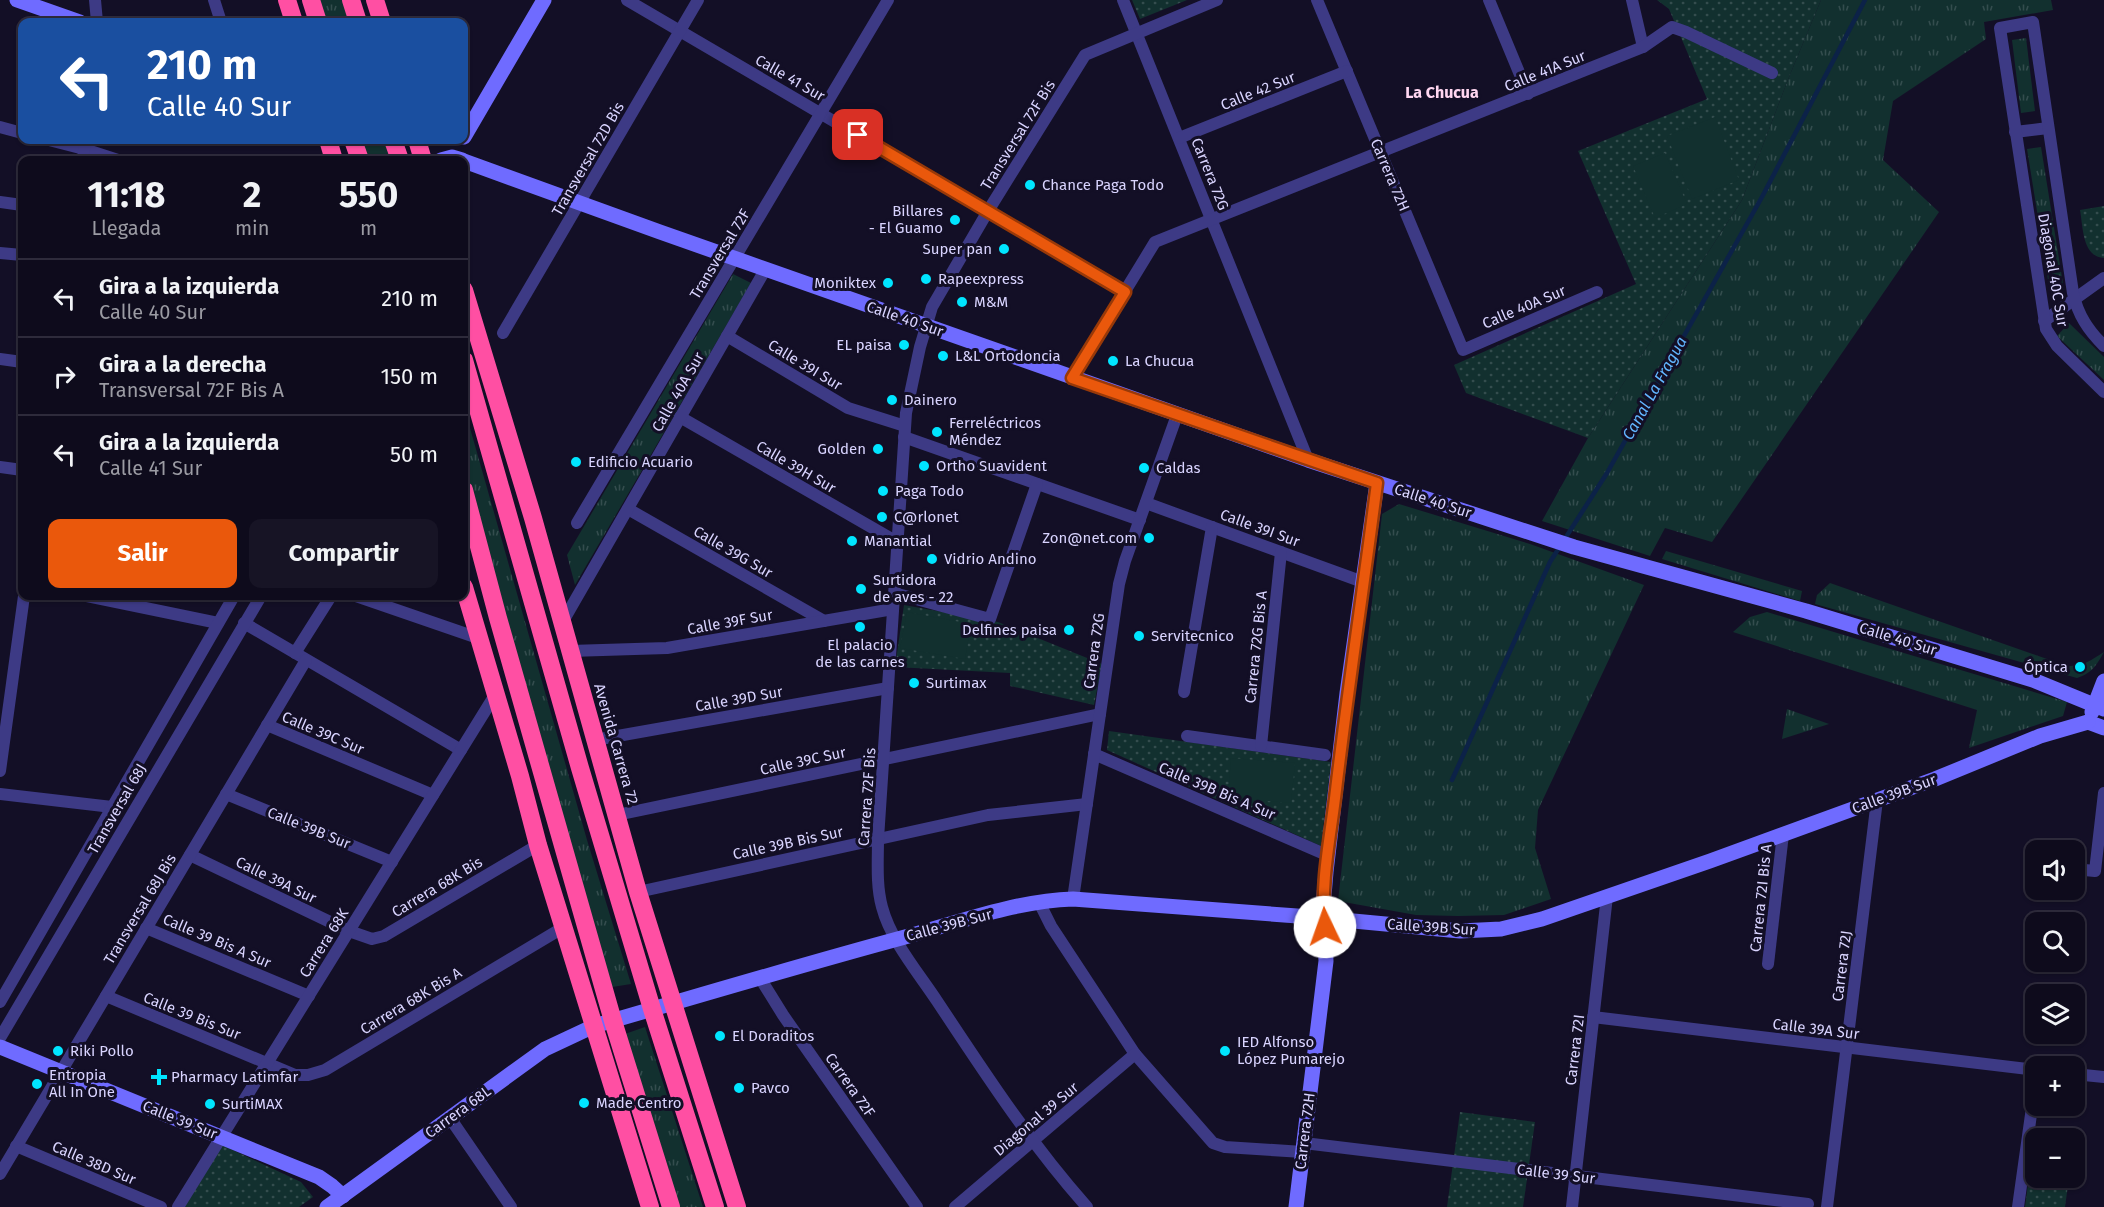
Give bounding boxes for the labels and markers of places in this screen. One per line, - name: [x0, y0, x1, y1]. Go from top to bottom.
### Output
- pin: [832, 109, 883, 160]
- place label: Chance Paga Todo: [1042, 176, 1164, 194]
- marker: Chance Paga Todo: [1023, 178, 1037, 192]
- place label: Billares - El Guamo: [869, 202, 943, 237]
- marker: Billares - El Guamo: [948, 213, 962, 227]
- place label: Super pan: [923, 240, 992, 258]
- marker: Super pan: [997, 242, 1011, 256]
- place label: Rapeexpress: [938, 270, 1024, 288]
- marker: Rapeexpress: [919, 272, 933, 286]
- place label: Moniktex: [814, 274, 877, 292]
- marker: Moniktex: [881, 276, 895, 290]
- place label: M&M: [974, 293, 1008, 311]
- marker: M&M: [955, 295, 969, 309]
- place label: EL paisa: [836, 336, 892, 354]
- marker: EL paisa: [897, 338, 911, 352]
- place label: L&L Ortodoncia: [955, 347, 1061, 365]
- marker: L&L Ortodoncia: [936, 349, 950, 363]
- place label: La Chucua: [1125, 352, 1194, 370]
- marker: La Chucua: [1106, 354, 1120, 368]
- place label: Dainero: [904, 391, 957, 409]
- marker: Dainero: [885, 393, 899, 407]
- place label: Ferreléctricos Méndez: [949, 414, 1041, 449]
- marker: Ferreléctricos Méndez: [930, 425, 944, 439]
- place label: Golden: [818, 440, 866, 458]
- marker: Golden: [871, 442, 885, 456]
- place label: Edificio Acuario: [588, 453, 693, 471]
- marker: Edificio Acuario: [569, 455, 583, 469]
- place label: Ortho Suavident: [936, 457, 1047, 475]
- marker: Ortho Suavident: [917, 459, 931, 473]
- place label: Caldas: [1156, 459, 1201, 477]
- marker: Caldas: [1137, 461, 1151, 475]
- place label: Paga Todo: [895, 482, 964, 500]
- marker: Paga Todo: [876, 484, 890, 498]
- place label: C@rlonet: [894, 508, 959, 526]
- marker: C@rlonet: [875, 510, 889, 524]
- place label: Zon@net.com: [1042, 529, 1137, 547]
- marker: Zon@net.com: [1142, 531, 1156, 545]
- place label: Manantial: [864, 532, 932, 550]
- marker: Manantial: [845, 534, 859, 548]
- place label: Vidrio Andino: [944, 550, 1036, 568]
- marker: Vidrio Andino: [925, 552, 939, 566]
- place label: Surtidora de aves - 22: [873, 571, 953, 606]
- marker: Surtidora de aves - 22: [854, 582, 868, 596]
- marker: El palacio de las carnes: [853, 620, 867, 634]
- place label: Delfines paisa: [962, 621, 1057, 639]
- marker: Delfines paisa: [1062, 623, 1076, 637]
- place label: Servitecnico: [1151, 627, 1234, 645]
- marker: Servitecnico: [1132, 629, 1146, 643]
- place label: El palacio de las carnes: [815, 636, 905, 671]
- place label: Óptica: [2024, 658, 2068, 676]
- marker: Óptica: [2073, 660, 2087, 674]
- place label: Surtimax: [926, 674, 987, 692]
- marker: Surtimax: [907, 676, 921, 690]
- place label: El Doraditos: [732, 1027, 814, 1045]
- marker: El Doraditos: [713, 1029, 727, 1043]
- place label: IED Alfonso López Pumarejo: [1237, 1033, 1345, 1068]
- place label: Riki Pollo: [70, 1042, 134, 1060]
- marker: Riki Pollo: [51, 1044, 65, 1058]
- marker: IED Alfonso López Pumarejo: [1218, 1044, 1232, 1058]
- place label: Entropia All In One: [49, 1066, 115, 1101]
- place label: Pharmacy Latimfar: [171, 1068, 299, 1086]
- marker: Pharmacy Latimfar: [152, 1070, 166, 1084]
- marker: Entropia All In One: [30, 1077, 44, 1091]
- place label: Pavco: [751, 1079, 790, 1097]
- marker: Pavco: [732, 1081, 746, 1095]
- place label: Made Centro: [596, 1094, 682, 1112]
- place label: SurtiMAX: [222, 1095, 284, 1113]
- marker: Made Centro: [577, 1096, 591, 1110]
- marker: SurtiMAX: [203, 1097, 217, 1111]

